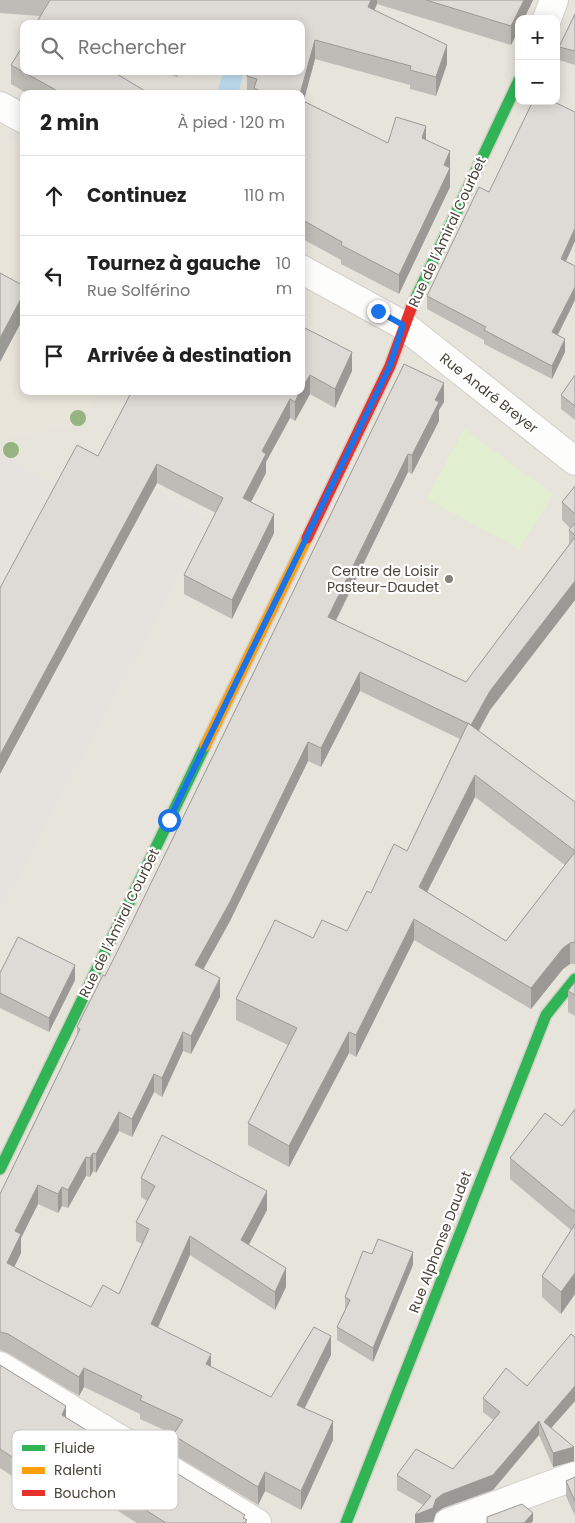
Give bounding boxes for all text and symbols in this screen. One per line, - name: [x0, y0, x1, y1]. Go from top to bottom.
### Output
- map controls: [515, 15, 560, 105]
- button: +: [515, 15, 560, 60]
- search box: [20, 20, 305, 75]
- icon: search: [38, 34, 66, 62]
- text: Rechercher: [78, 34, 186, 61]
- button: −: [515, 60, 560, 105]
- text: 2 min: [40, 108, 99, 137]
- text: À pied · 120 m: [177, 111, 285, 134]
- street label: Rue de l'Amiral Courbet: [403, 154, 491, 310]
- icon: ahead: [40, 182, 68, 210]
- text: Continuez: [87, 182, 186, 209]
- text: 110 m: [244, 184, 285, 207]
- text: Tournez à gauche: [87, 250, 261, 277]
- text: 10 m: [276, 252, 292, 300]
- icon: left: [40, 262, 68, 290]
- text: Rue Solférino: [87, 279, 190, 302]
- route end: [367, 300, 390, 323]
- icon: arrive: [40, 342, 68, 370]
- text: Arrivée à destination: [87, 342, 292, 369]
- street label: Rue André Breyer: [436, 348, 542, 438]
- place label: Centre de Loisir Pasteur-Daudet: [327, 561, 439, 597]
- marker: Centre de Loisir Pasteur-Daudet: [443, 573, 455, 585]
- route start: [158, 809, 181, 832]
- street label: Rue de l'Amiral Courbet: [74, 845, 164, 1001]
- street label: Rue Alphonse Daudet: [404, 1168, 476, 1316]
- legend: [12, 1430, 178, 1510]
- text: Fluide: [54, 1438, 95, 1458]
- text: Ralenti: [54, 1460, 102, 1480]
- text: Bouchon: [54, 1483, 116, 1503]

